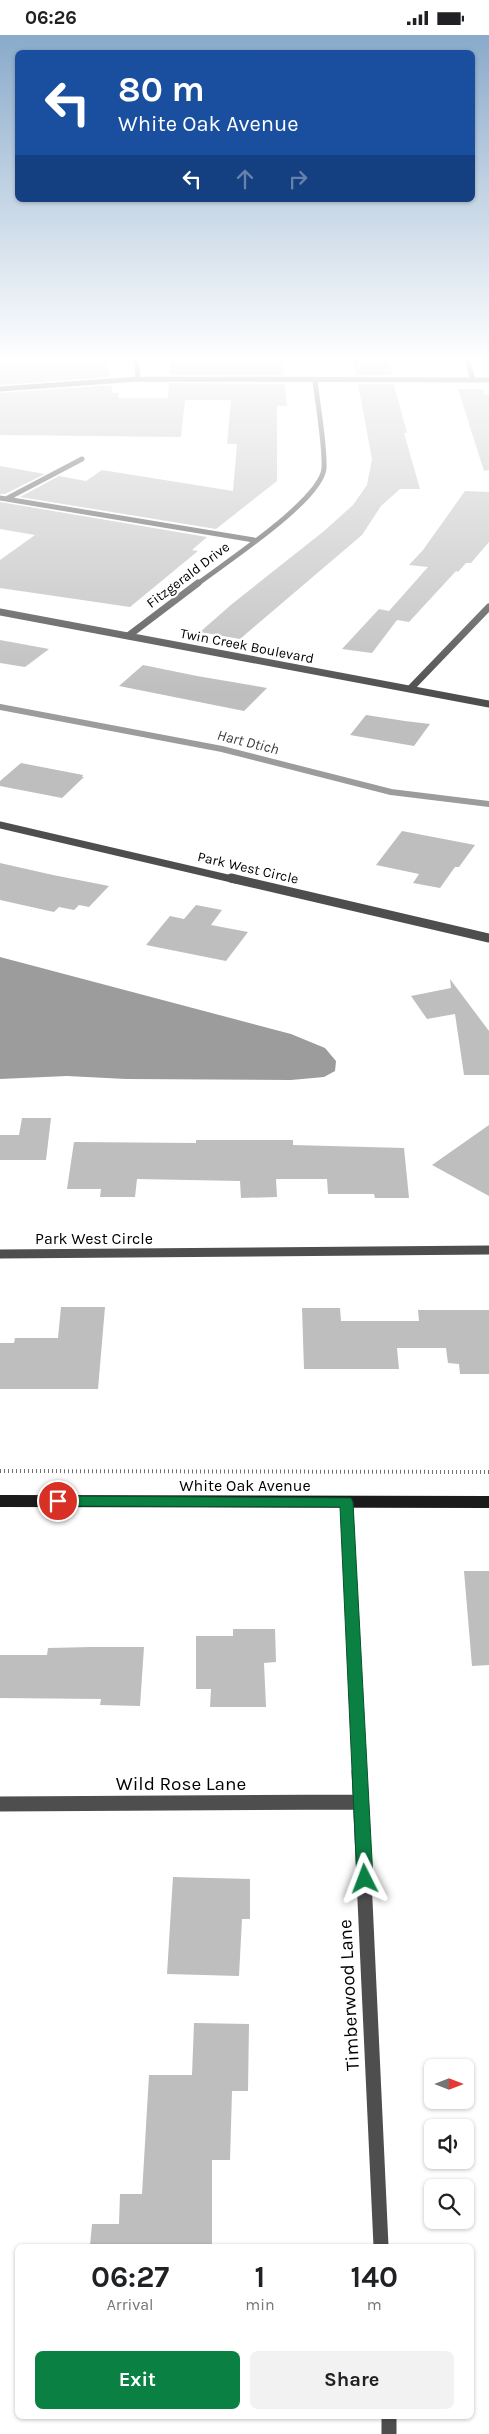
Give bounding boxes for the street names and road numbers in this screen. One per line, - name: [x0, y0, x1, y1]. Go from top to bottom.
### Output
- street label: Fitzgerald Drive: [143, 538, 233, 612]
- street label: Twin Creek Boulevard: [179, 625, 315, 667]
- street label: Park West Circle: [196, 848, 300, 888]
- street label: Park West Circle: [35, 1229, 153, 1248]
- street label: White Oak Avenue: [179, 1476, 311, 1495]
- street label: Wild Rose Lane: [116, 1773, 246, 1795]
- street label: Timberwood Lane: [334, 1919, 364, 2071]

